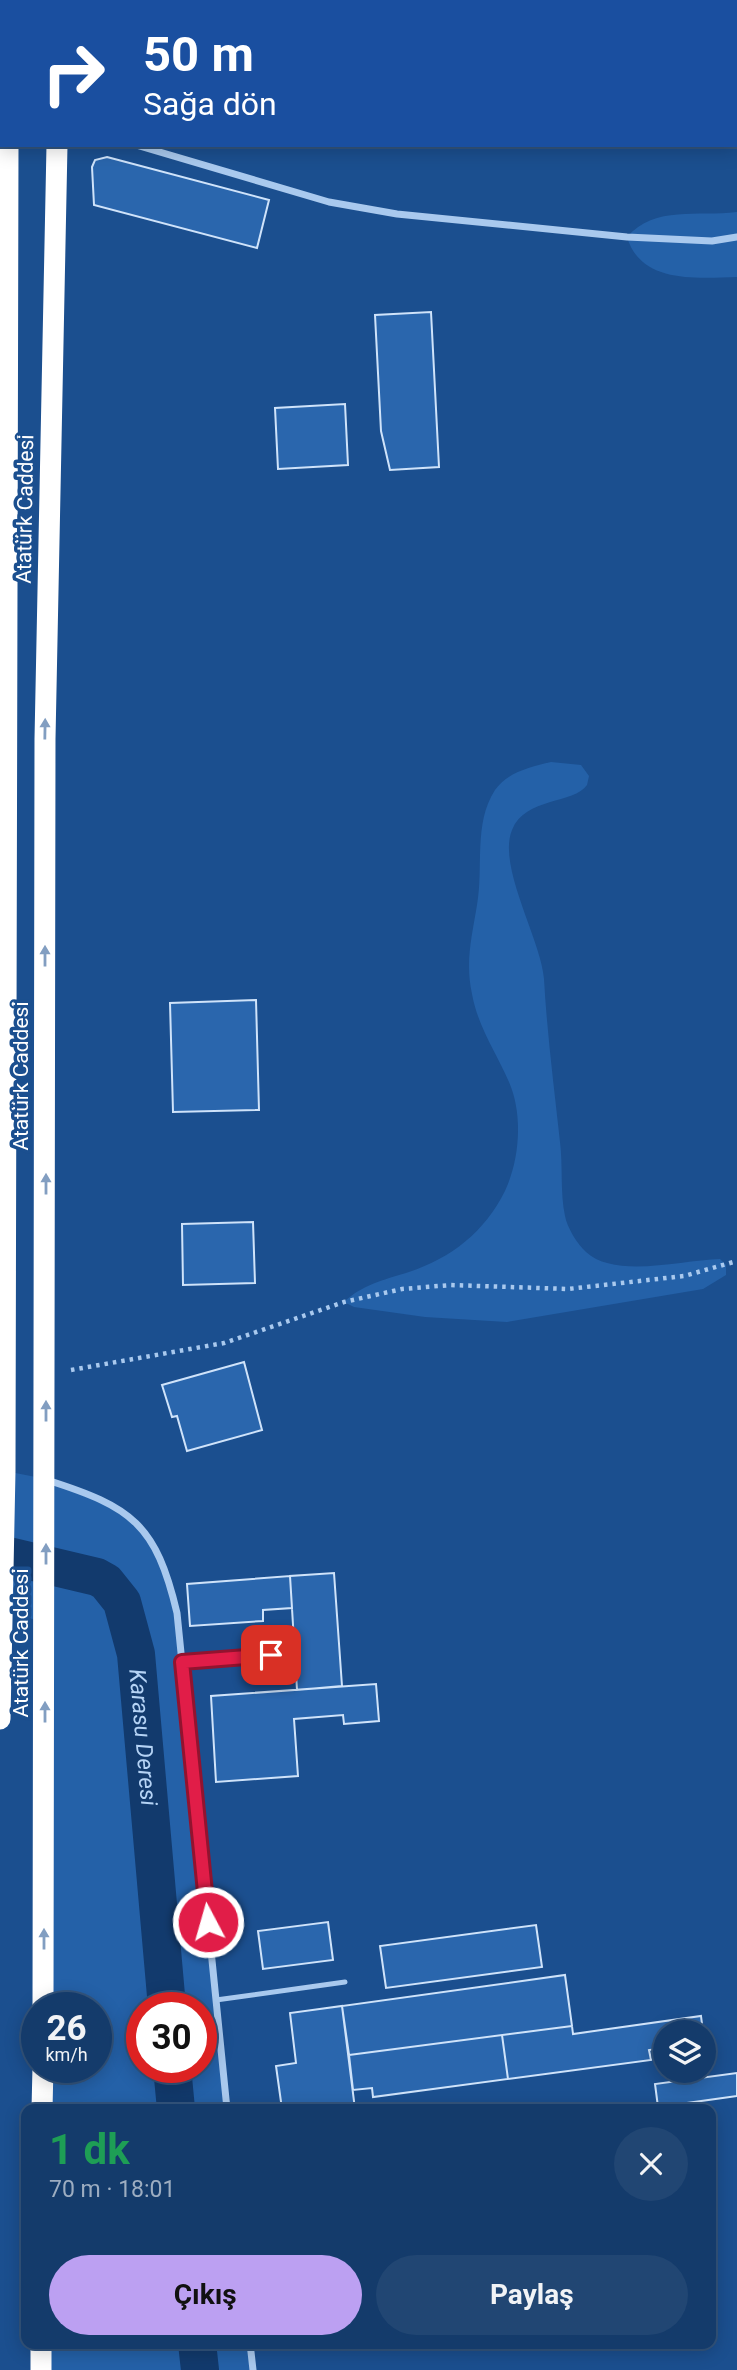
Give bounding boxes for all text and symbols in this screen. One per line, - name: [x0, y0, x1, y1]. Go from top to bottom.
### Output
- text: 50 m: [143, 26, 254, 83]
- icon: right: [28, 28, 119, 119]
- text: Sağa dön: [143, 85, 277, 123]
- street label: Atatürk Caddesi: [12, 434, 38, 584]
- one-way arrow: [39, 717, 51, 739]
- one-way arrow: [39, 945, 51, 967]
- street label: Atatürk Caddesi: [9, 1001, 33, 1151]
- one-way arrow: [40, 1172, 52, 1194]
- one-way arrow: [40, 1400, 52, 1422]
- one-way arrow: [40, 1543, 52, 1565]
- street label: Atatürk Caddesi: [9, 1568, 33, 1718]
- pin: [241, 1625, 301, 1685]
- icon: arrive: [252, 1636, 290, 1674]
- water label: Karasu Deresi: [124, 1668, 163, 1807]
- one-way arrow: [39, 1700, 51, 1722]
- position arrow: [171, 1885, 245, 1959]
- one-way arrow: [38, 1928, 50, 1950]
- speed limit sign: 30: [126, 1992, 217, 2083]
- text: 26: [46, 2008, 87, 2049]
- map controls: [653, 2020, 716, 2083]
- button: layers: [653, 2020, 716, 2083]
- text: km/h: [45, 2044, 88, 2065]
- text: 1 dk: [49, 2125, 130, 2174]
- button: close: [614, 2127, 688, 2201]
- text: 70 m · 18:01: [49, 2176, 175, 2203]
- button: Çıkış: [49, 2255, 362, 2335]
- button: Paylaş: [376, 2255, 688, 2335]

